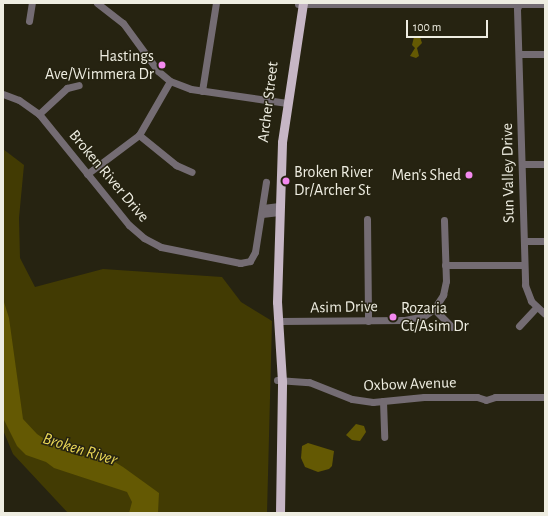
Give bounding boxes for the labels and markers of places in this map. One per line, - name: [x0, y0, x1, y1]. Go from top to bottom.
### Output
- place label: Hastings Ave/Wimmera Dr: [45, 46, 154, 84]
- marker: Hastings Ave/Wimmera Dr: [157, 60, 167, 70]
- place label: Broken River Dr/Archer St: [294, 162, 373, 200]
- place label: Men's Shed: [391, 165, 461, 185]
- marker: Men's Shed: [464, 170, 474, 180]
- marker: Broken River Dr/Archer St: [281, 176, 291, 186]
- place label: Rozaria Ct/Asim Dr: [401, 298, 469, 336]
- marker: Rozaria Ct/Asim Dr: [388, 312, 398, 322]

